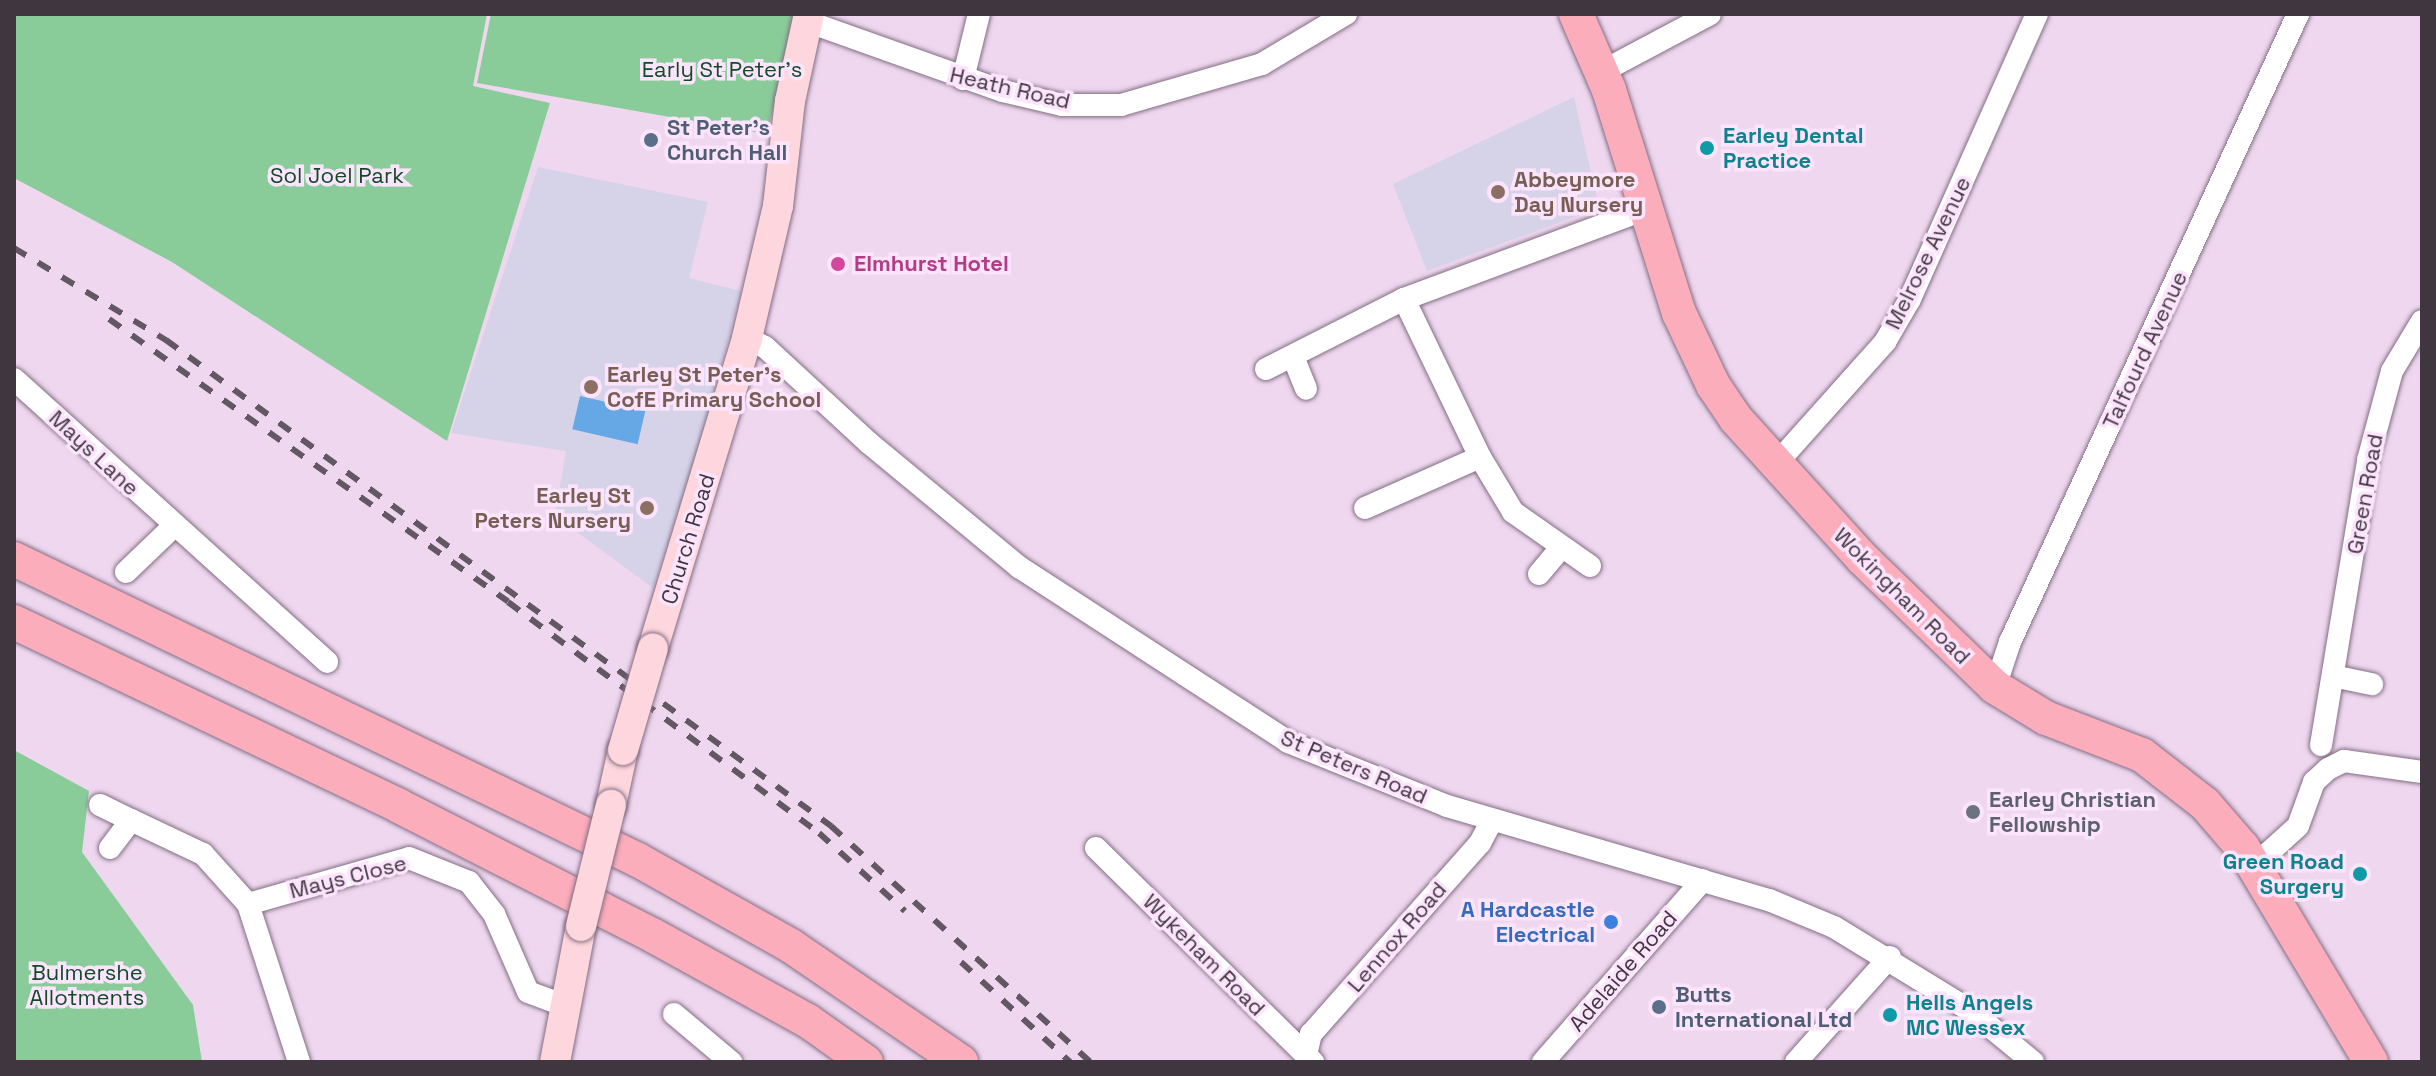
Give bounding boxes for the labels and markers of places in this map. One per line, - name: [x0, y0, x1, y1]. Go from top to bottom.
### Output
- place label: St Peter's Church Hall: [667, 114, 787, 166]
- place label: Earley Dental Practice: [1723, 122, 1863, 174]
- marker: St Peter's Church Hall: [642, 131, 660, 149]
- marker: Earley Dental Practice: [1698, 139, 1716, 157]
- place label: Abbeymore Day Nursery: [1514, 166, 1643, 218]
- marker: Abbeymore Day Nursery: [1489, 183, 1507, 201]
- place label: Elmhurst Hotel: [854, 251, 1009, 277]
- marker: Elmhurst Hotel: [829, 255, 847, 273]
- place label: Earley St Peter's CofE Primary School: [607, 361, 821, 412]
- marker: Earley St Peter's CofE Primary School: [582, 378, 600, 396]
- place label: Earley St Peters Nursery: [475, 482, 631, 534]
- marker: Earley St Peters Nursery: [638, 499, 656, 517]
- place label: Earley Christian Fellowship: [1989, 786, 2156, 838]
- marker: Earley Christian Fellowship: [1964, 803, 1982, 821]
- place label: Green Road Surgery: [2223, 848, 2344, 900]
- marker: Green Road Surgery: [2351, 865, 2369, 883]
- place label: A Hardcastle Electrical: [1461, 896, 1595, 948]
- marker: A Hardcastle Electrical: [1602, 913, 1620, 931]
- place label: Butts International Ltd: [1675, 981, 1852, 1032]
- place label: Hells Angels MC Wessex: [1906, 989, 2034, 1040]
- marker: Butts International Ltd: [1650, 998, 1668, 1016]
- marker: Hells Angels MC Wessex: [1881, 1006, 1899, 1024]

